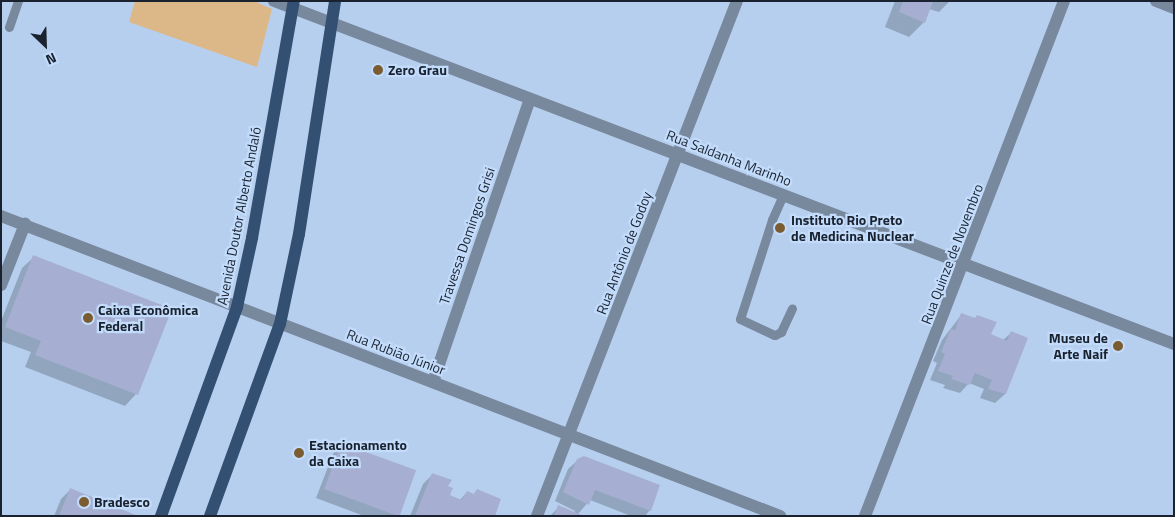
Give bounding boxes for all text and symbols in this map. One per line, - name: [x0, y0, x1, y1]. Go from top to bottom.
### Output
- north arrow: [20, 20, 70, 70]
- text: N: [43, 48, 60, 71]
- place label: Zero Grau: [388, 62, 447, 78]
- marker: Zero Grau: [372, 64, 384, 76]
- street label: Avenida Doutor Alberto Andaló: [213, 126, 265, 306]
- street label: Rua Saldanha Marinho: [664, 126, 794, 190]
- street label: Travessa Domingos Grisi: [436, 165, 498, 307]
- street label: Rua Quinze de Novembro: [917, 181, 987, 327]
- street label: Rua Antônio de Godoy: [593, 189, 655, 317]
- place label: Instituto Rio Preto de Medicina Nuclear: [791, 212, 914, 244]
- marker: Instituto Rio Preto de Medicina Nuclear: [773, 221, 787, 235]
- place label: Caixa Econômica Federal: [98, 302, 198, 334]
- marker: Caixa Econômica Federal: [82, 312, 94, 324]
- street label: Rua Rubião Júnior: [344, 325, 448, 379]
- place label: Museu de Arte Naif: [1049, 330, 1108, 362]
- marker: Museu de Arte Naif: [1112, 340, 1124, 352]
- place label: Estacionamento da Caixa: [309, 437, 407, 470]
- marker: Estacionamento da Caixa: [293, 447, 305, 459]
- place label: Bradesco: [94, 494, 150, 510]
- marker: Bradesco: [78, 496, 90, 508]

